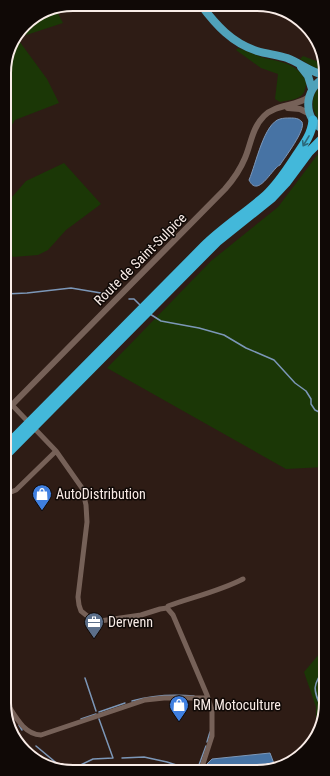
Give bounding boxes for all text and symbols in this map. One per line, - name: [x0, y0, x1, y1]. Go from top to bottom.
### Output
- one-way arrow: [301, 135, 309, 147]
- street label: Route de Saint-Sulpice: [91, 209, 190, 308]
- shop icon: AutoDistribution: [31, 483, 53, 511]
- place label: AutoDistribution: [56, 486, 146, 502]
- office icon: Dervenn: [83, 611, 105, 639]
- place label: Dervenn: [108, 614, 153, 630]
- shop icon: RM Motoculture: [168, 694, 190, 722]
- place label: RM Motoculture: [193, 697, 281, 713]

